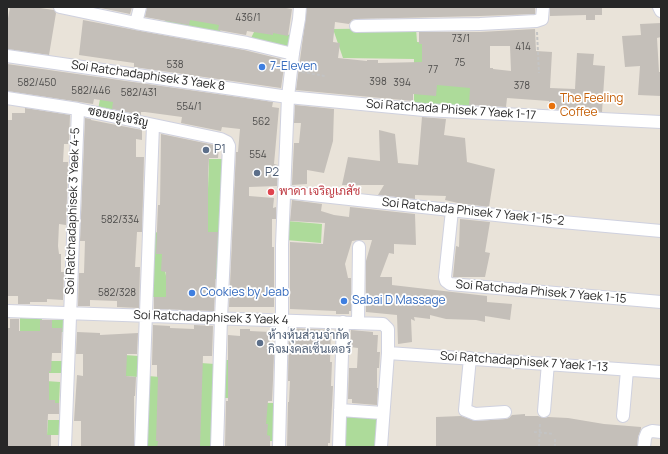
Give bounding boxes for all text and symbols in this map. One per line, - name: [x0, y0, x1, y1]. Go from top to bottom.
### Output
- house number: 436/1: [235, 12, 261, 24]
- house number: 73/1: [452, 33, 470, 45]
- house number: 414: [515, 41, 531, 53]
- house number: 75: [455, 57, 465, 69]
- street label: Soi Ratchadaphisek 3 Yaek 8: [70, 58, 226, 94]
- house number: 538: [166, 59, 184, 71]
- place label: 7-Eleven: [270, 60, 317, 74]
- marker: 7-Eleven: [257, 62, 267, 72]
- house number: 77: [428, 64, 438, 76]
- house number: 398: [369, 76, 387, 88]
- house number: 582/450: [18, 77, 56, 89]
- house number: 394: [393, 77, 411, 89]
- house number: 378: [514, 80, 530, 92]
- house number: 582/446: [71, 85, 111, 97]
- house number: 582/431: [121, 87, 157, 99]
- place label: The Feeling Coffee: [560, 92, 623, 120]
- street label: Soi Ratchada Phisek 7 Yaek 1-17: [365, 97, 537, 123]
- house number: 554/1: [176, 101, 202, 113]
- marker: The Feeling Coffee: [547, 101, 557, 111]
- street label: ซอยอยู่เจริญ: [86, 104, 150, 130]
- house number: 562: [252, 116, 270, 128]
- street label: Soi Ratchadaphisek 3 Yaek 4-5: [63, 127, 83, 295]
- place label: P1: [214, 143, 226, 157]
- marker: P1: [201, 145, 211, 155]
- house number: 554: [249, 149, 267, 161]
- place label: P2: [265, 166, 279, 180]
- marker: P2: [252, 168, 262, 178]
- place label: พาดา เจริญเภสัช: [279, 185, 360, 199]
- marker: พาดา เจริญเภสัช: [266, 187, 276, 197]
- street label: Soi Ratchada Phisek 7 Yaek 1-15-2: [381, 195, 565, 229]
- house number: 582/334: [101, 214, 139, 226]
- street label: Soi Ratchada Phisek 7 Yaek 1-15: [455, 277, 627, 307]
- place label: Cookies by Jeab: [200, 286, 289, 300]
- house number: 582/328: [98, 287, 136, 299]
- marker: Cookies by Jeab: [187, 288, 197, 298]
- place label: Sabai D Massage: [352, 294, 446, 308]
- marker: Sabai D Massage: [339, 296, 349, 306]
- street label: Soi Ratchadaphisek 3 Yaek 4: [133, 308, 289, 328]
- place label: ห้างหุ้นส่วนจำกัด กิจมงคลเซ็นเตอร์: [268, 329, 351, 357]
- marker: ห้างหุ้นส่วนจำกัด กิจมงคลเซ็นเตอร์: [255, 338, 265, 348]
- street label: Soi Ratchadaphisek 7 Yaek 1-13: [439, 349, 609, 375]

